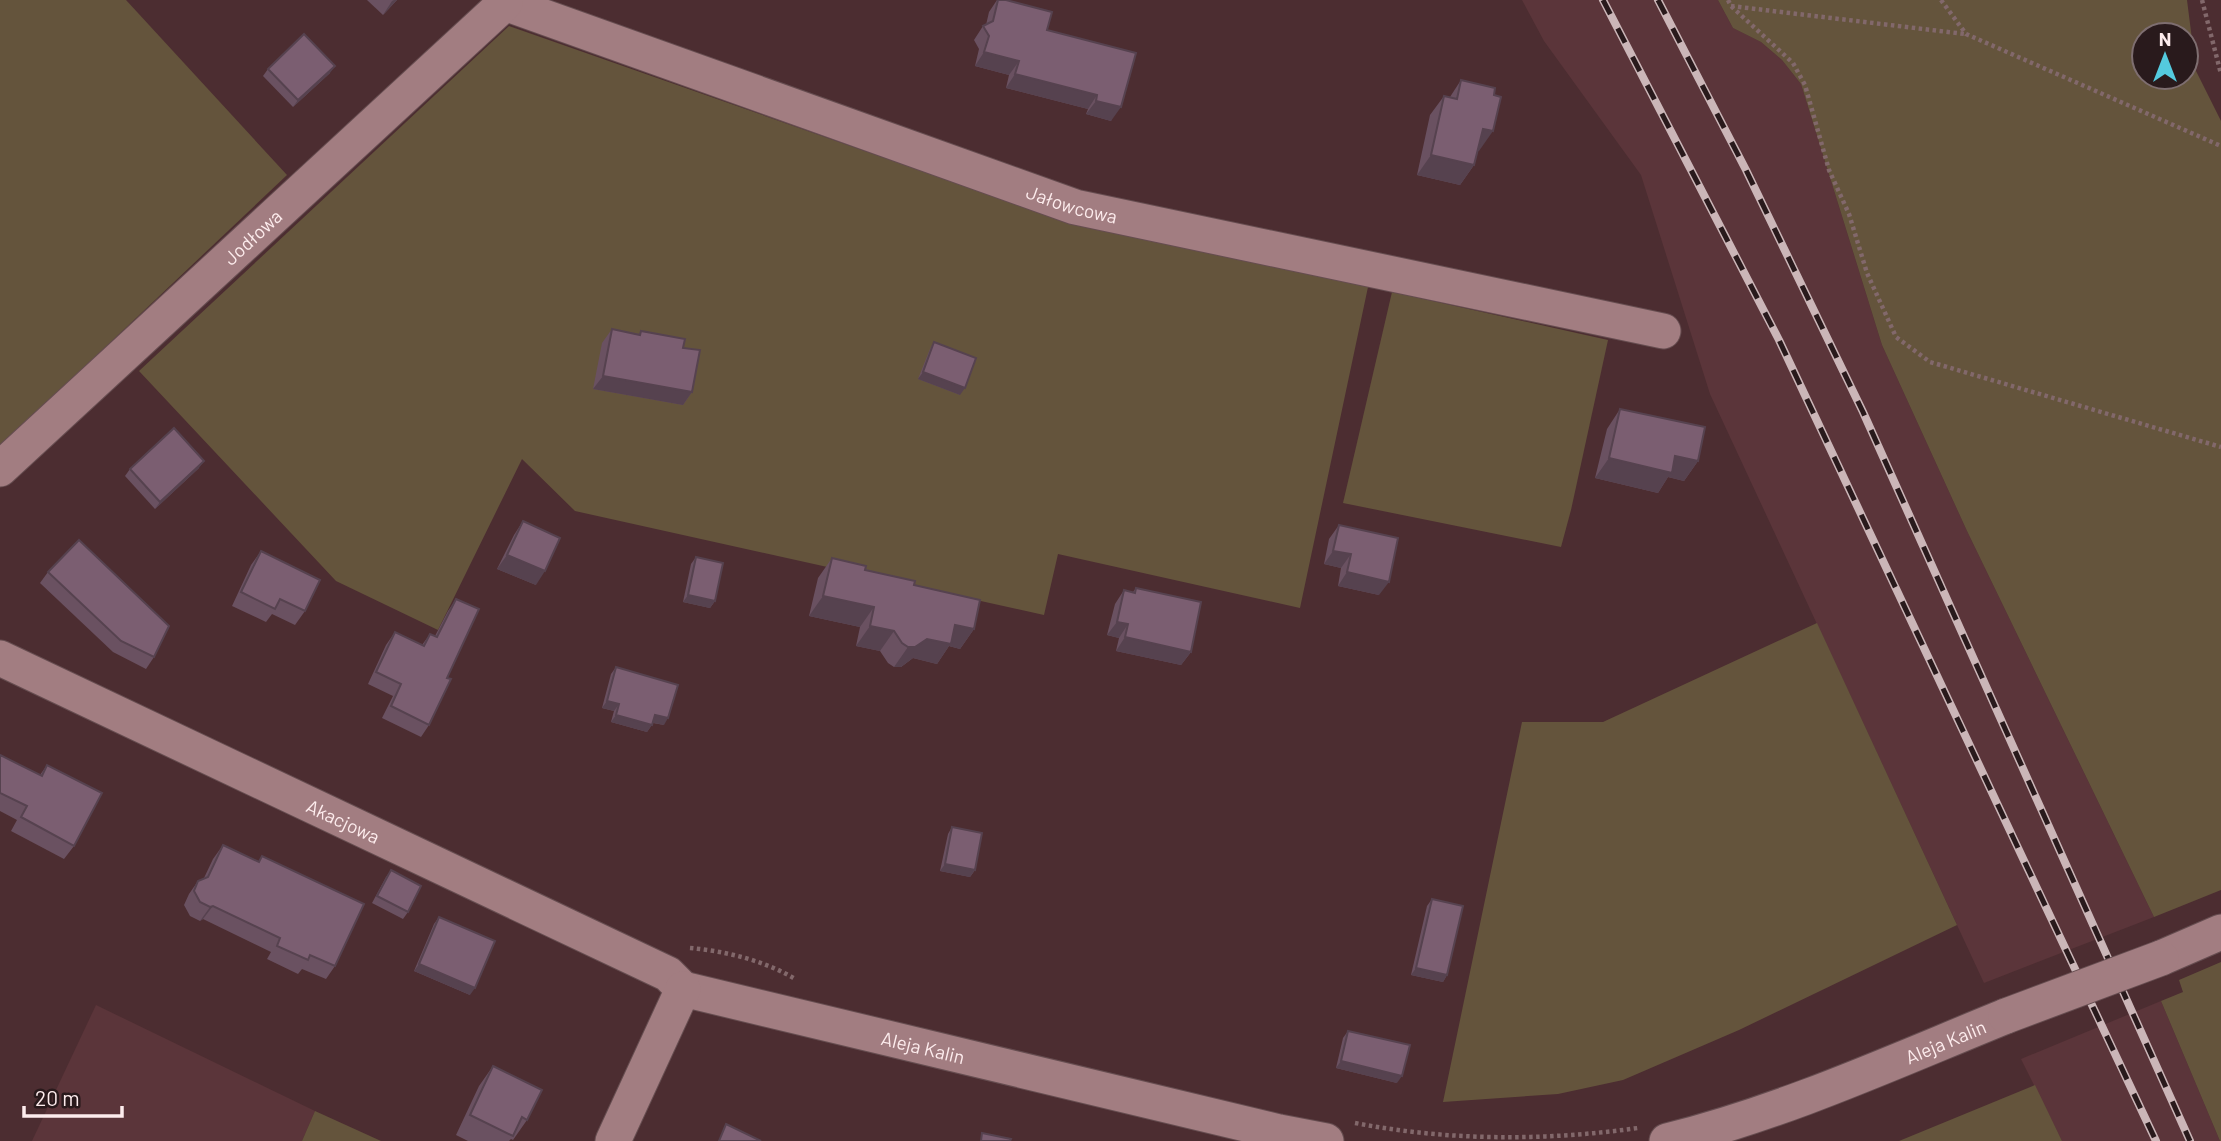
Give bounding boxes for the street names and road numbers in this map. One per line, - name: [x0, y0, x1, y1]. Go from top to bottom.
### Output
- street label: Jałowcowa: [1024, 179, 1120, 227]
- street label: Jodłowa: [218, 204, 286, 269]
- street label: Akacjowa: [303, 793, 384, 848]
- street label: Aleja Kalin: [1902, 1014, 1989, 1068]
- street label: Aleja Kalin: [879, 1026, 967, 1068]

